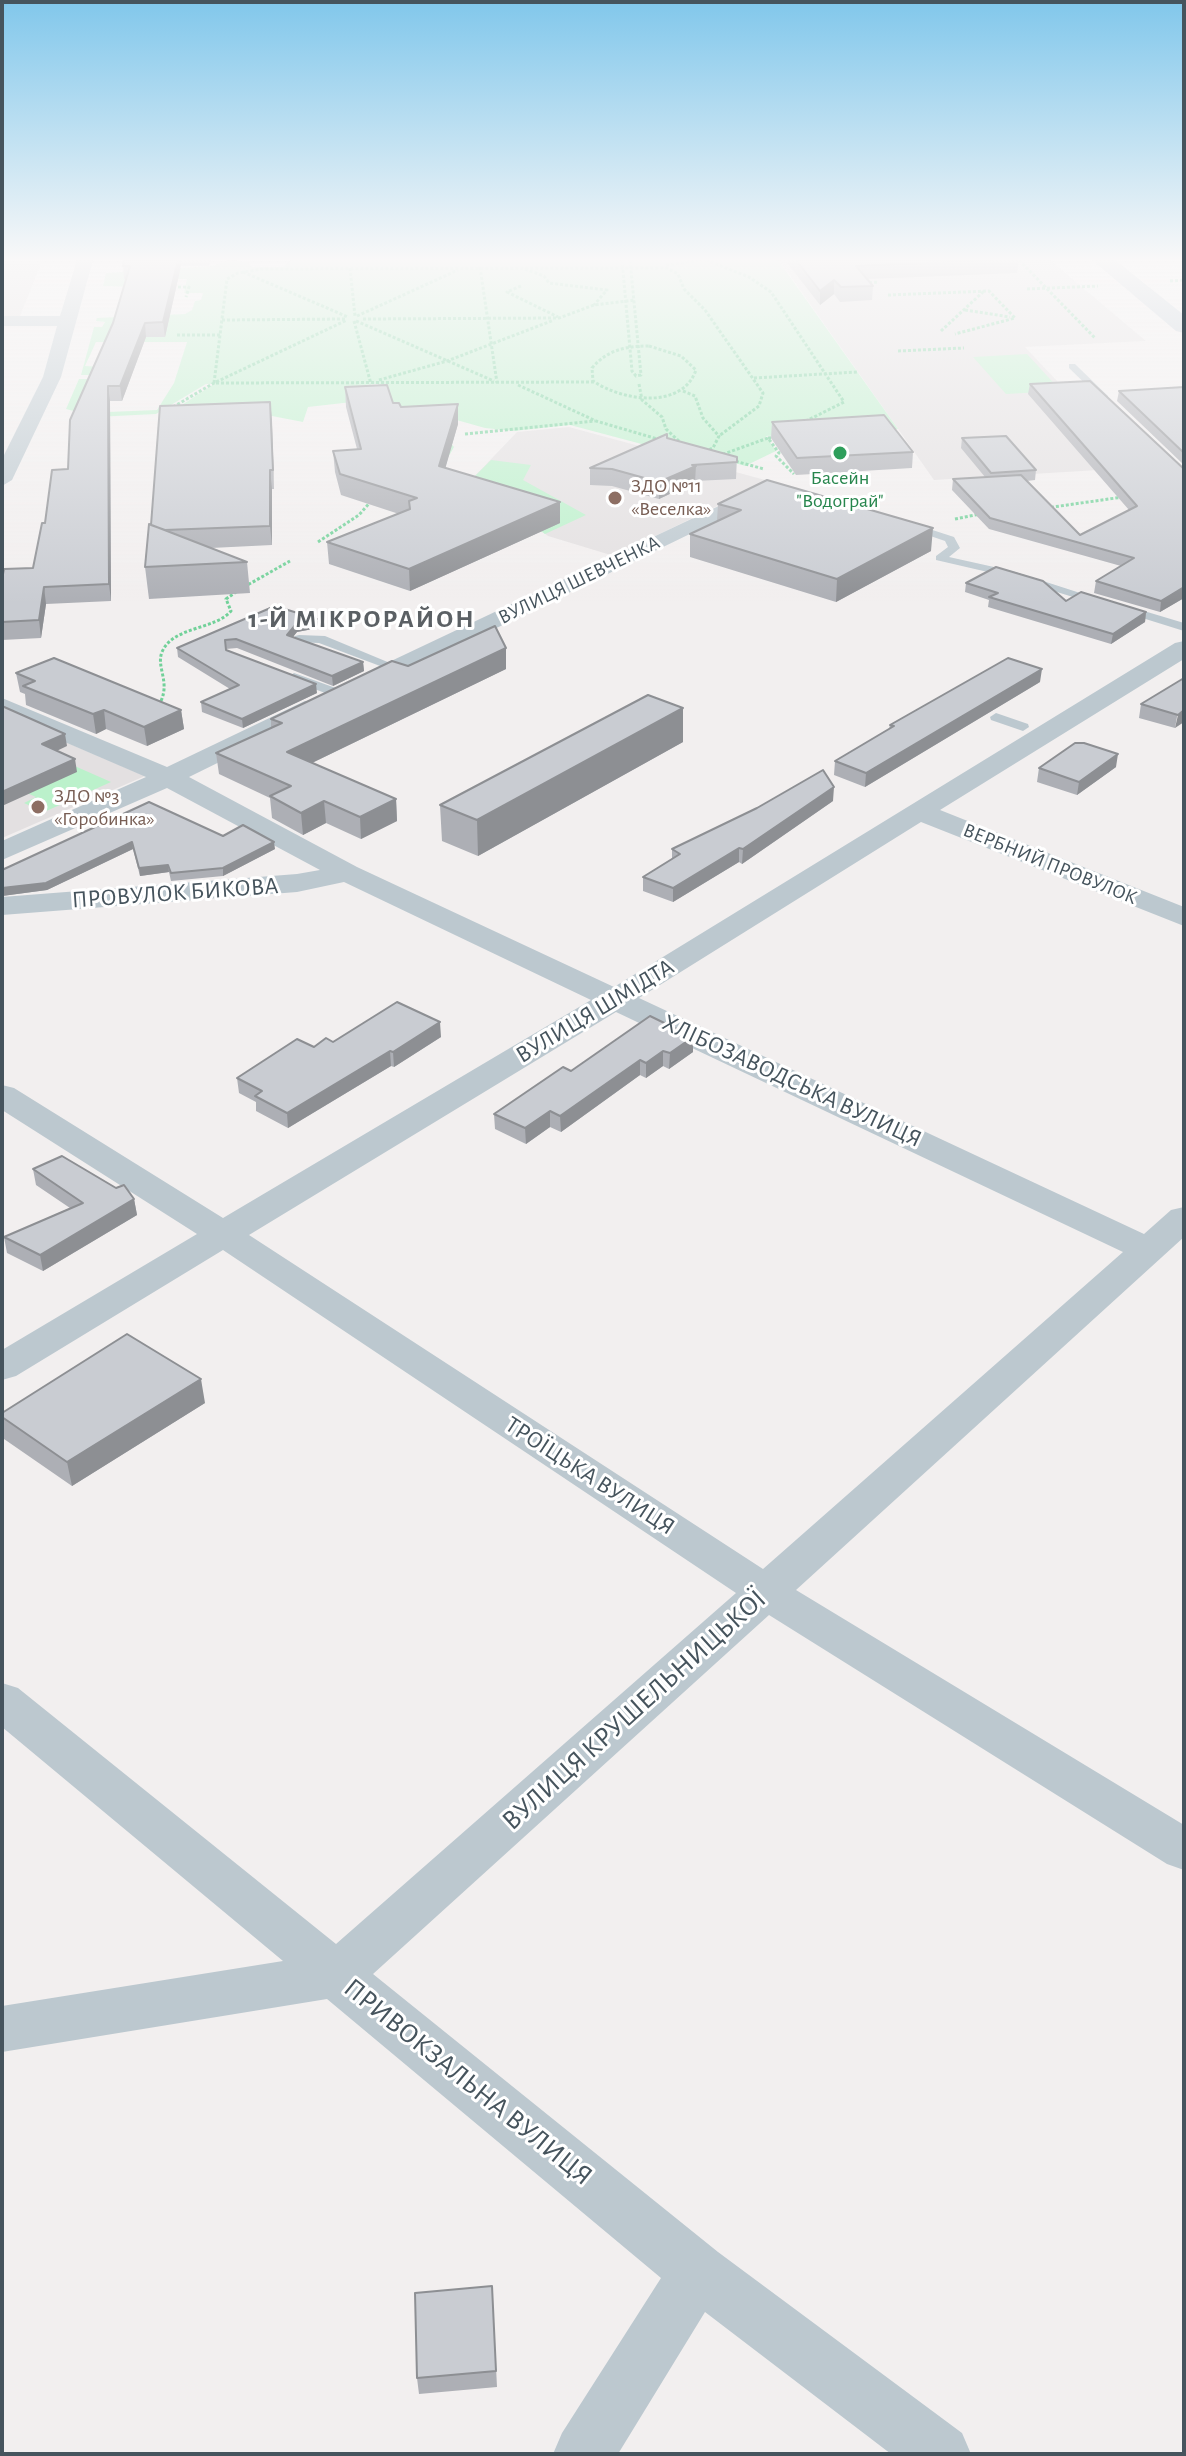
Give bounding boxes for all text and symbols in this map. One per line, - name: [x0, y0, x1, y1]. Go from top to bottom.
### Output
- marker: Басейн "Водограй": [831, 444, 849, 462]
- place label: Басейн "Водограй": [796, 466, 884, 513]
- place label: ЗДО №11 «Веселка»: [631, 474, 711, 521]
- marker: ЗДО №11 «Веселка»: [606, 489, 624, 507]
- street label: ВУЛИЦЯ ШЕВЧЕНКА: [494, 530, 664, 630]
- district label: 1-Й МІКРОРАЙОН: [248, 603, 476, 635]
- place label: ЗДО №3 «Горобинка»: [54, 784, 155, 831]
- marker: ЗДО №3 «Горобинка»: [29, 798, 47, 816]
- street label: ВЕРБНИЙ ПРОВУЛОК: [959, 818, 1141, 910]
- street label: ПРОВУЛОК БИКОВА: [71, 871, 279, 915]
- street label: ВУЛИЦЯ ШМІДТА: [511, 952, 679, 1070]
- street label: ХЛІБОЗАВОДСЬКА ВУЛИЦЯ: [658, 1008, 926, 1154]
- street label: ТРОЇЦЬКА ВУЛИЦЯ: [500, 1410, 680, 1542]
- street label: ВУЛИЦЯ КРУШЕЛЬНИЦЬКОЇ: [495, 1583, 773, 1837]
- street label: ПРИВОКЗАЛЬНА ВУЛИЦЯ: [337, 1971, 599, 2193]

